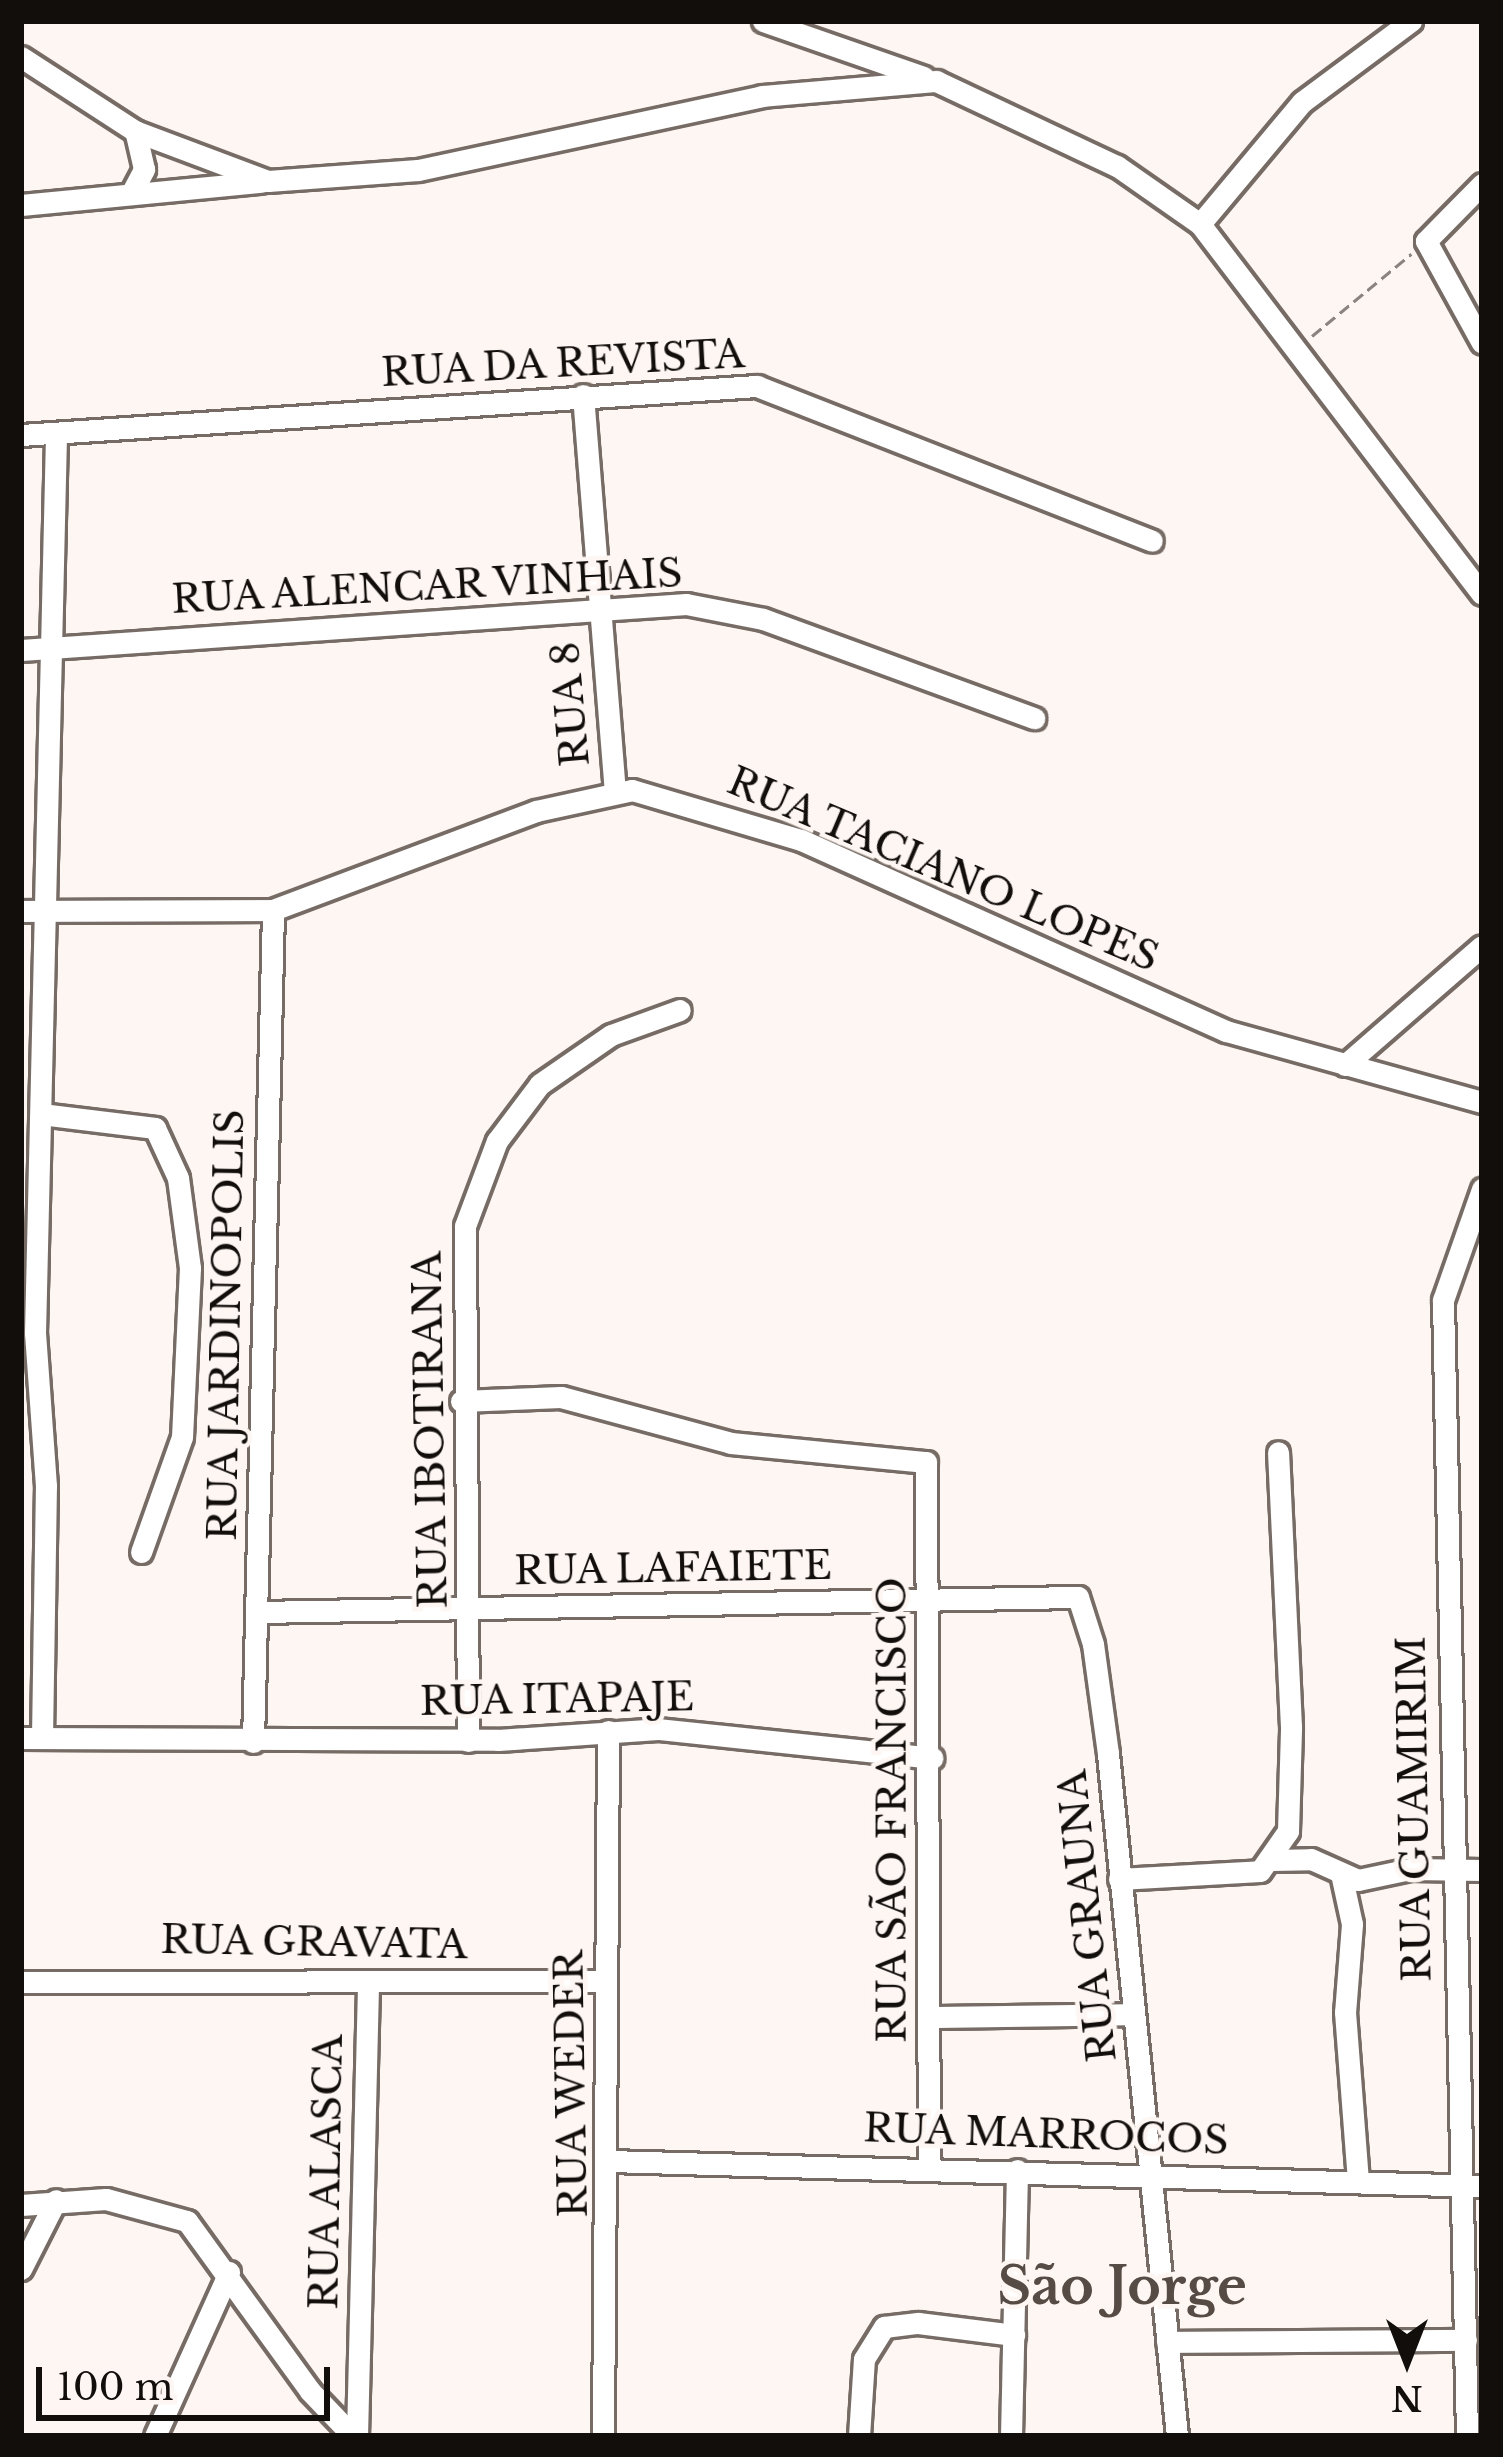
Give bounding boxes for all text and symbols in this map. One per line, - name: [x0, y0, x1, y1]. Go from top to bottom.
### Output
- street label: RUA DA REVISTA: [378, 331, 748, 397]
- street label: RUA ALENCAR VINHAIS: [167, 550, 687, 624]
- street label: RUA 8: [542, 639, 600, 769]
- street label: RUA TACIANO LOPES: [719, 757, 1167, 983]
- street label: RUA JARDINOPOLIS: [200, 1108, 254, 1542]
- street label: RUA IBOTIRANA: [404, 1250, 458, 1610]
- street label: RUA LAFAIETE: [513, 1543, 833, 1595]
- street label: RUA SÃO FRANCISCO: [870, 1576, 916, 2044]
- street label: RUA GUAMIRIM: [1389, 1635, 1441, 1983]
- street label: RUA ITAPAJE: [419, 1674, 695, 1726]
- street label: RUA GRAUNA: [1049, 1767, 1127, 2065]
- street label: RUA GRAVATA: [159, 1917, 469, 1969]
- street label: RUA WEDER: [546, 1948, 598, 2220]
- street label: RUA ALASCA: [301, 2032, 353, 2312]
- street label: RUA MARROCOS: [862, 2105, 1230, 2165]
- district label: São Jorge: [997, 2256, 1247, 2318]
- north arrow: [1347, 2301, 1467, 2421]
- scale bar: [42, 2343, 336, 2417]
- text: 100 m: [57, 2365, 173, 2410]
- text: N: [1391, 2377, 1423, 2418]

